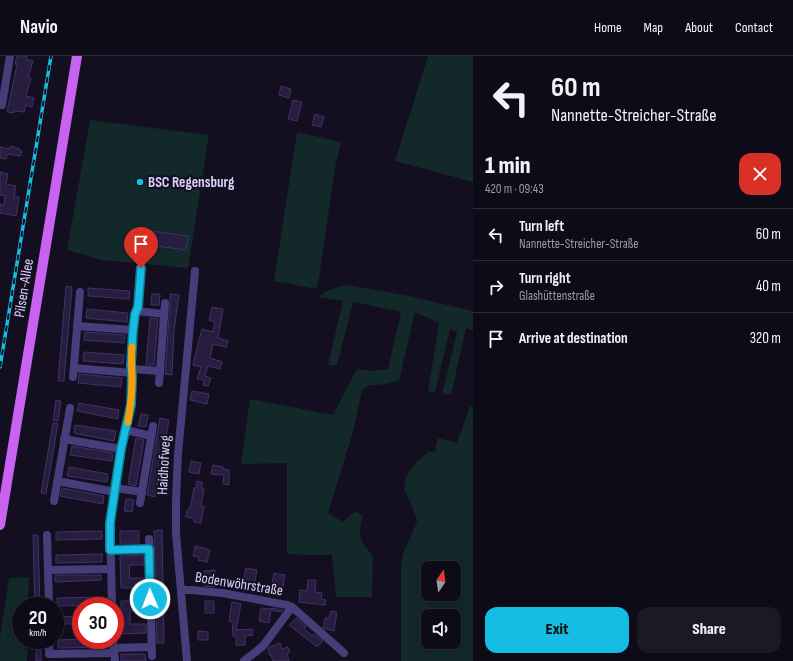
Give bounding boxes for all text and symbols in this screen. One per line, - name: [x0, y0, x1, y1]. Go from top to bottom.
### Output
- text: Navio: [20, 16, 58, 39]
- text: Home: [594, 19, 622, 36]
- text: Map: [644, 19, 663, 36]
- text: About: [685, 19, 713, 36]
- text: Contact: [735, 19, 773, 36]
- text: 60 m: [551, 71, 600, 104]
- icon: left: [485, 72, 537, 124]
- text: Nannette-Streicher-Straße: [551, 105, 716, 126]
- text: 1 min: [485, 151, 531, 180]
- button: close: [739, 153, 781, 195]
- place label: BSC Regensburg: [148, 173, 235, 192]
- marker: BSC Regensburg: [135, 177, 145, 187]
- text: 420 m · 09:43: [485, 181, 544, 197]
- text: Turn left: [519, 217, 564, 236]
- icon: left: [485, 224, 507, 246]
- text: 60 m: [756, 225, 781, 244]
- pin: [124, 227, 158, 268]
- icon: arrive: [130, 233, 152, 255]
- text: Nannette-Streicher-Straße: [519, 236, 638, 252]
- street label: Pilsen-Allee: [10, 257, 38, 319]
- text: Turn right: [519, 269, 571, 288]
- icon: right: [485, 276, 507, 298]
- text: 40 m: [756, 277, 781, 296]
- text: Glashüttenstraße: [519, 288, 595, 304]
- icon: arrive: [485, 328, 507, 350]
- text: Arrive at destination: [519, 329, 628, 348]
- text: 320 m: [750, 329, 781, 348]
- street label: Haidhofweg: [153, 435, 175, 495]
- north arrow: [421, 561, 461, 601]
- map controls: [421, 561, 461, 649]
- street label: Bodenwöhrstraße: [194, 568, 284, 600]
- position arrow: [129, 578, 171, 620]
- speed limit sign: 30: [72, 597, 124, 649]
- text: 20: [29, 606, 47, 630]
- button: Exit: [485, 607, 629, 653]
- button: Share: [637, 607, 781, 653]
- button: sound: [421, 609, 461, 649]
- text: km/h: [29, 627, 47, 639]

